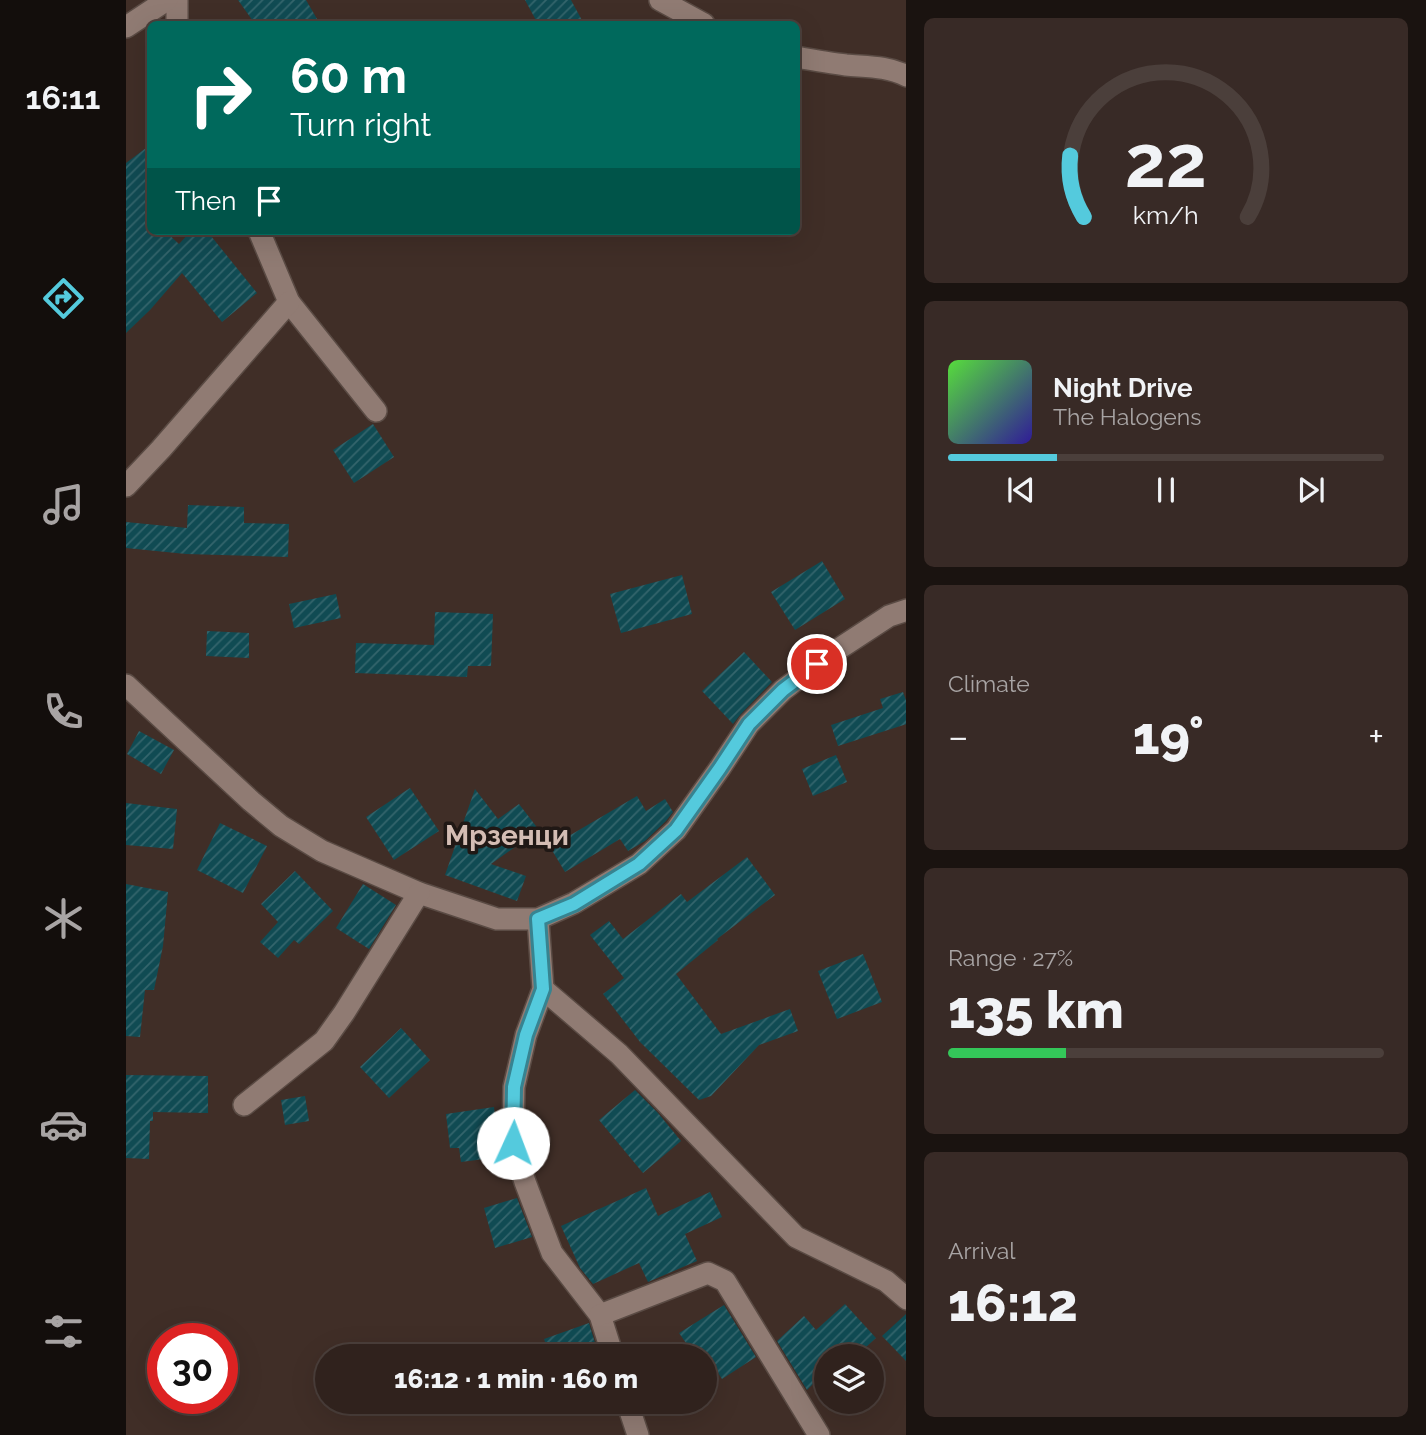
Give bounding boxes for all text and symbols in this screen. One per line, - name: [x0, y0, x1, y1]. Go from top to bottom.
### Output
- text: 60 m: [290, 47, 407, 104]
- icon: right: [175, 49, 266, 140]
- text: 16:11: [26, 79, 100, 116]
- text: Turn right: [290, 106, 431, 143]
- text: 22: [1125, 119, 1207, 204]
- icon: arrive: [250, 182, 288, 220]
- text: Then: [175, 186, 236, 216]
- text: km/h: [1133, 200, 1199, 230]
- icon: directions: [39, 274, 88, 323]
- text: Night Drive: [1053, 373, 1192, 403]
- text: The Halogens: [1053, 403, 1201, 430]
- icon: previous: [1002, 471, 1040, 509]
- icon: pause: [1147, 471, 1185, 509]
- icon: next: [1292, 471, 1330, 509]
- icon: music: [39, 480, 88, 529]
- pin: [787, 634, 847, 694]
- icon: arrive: [798, 645, 836, 683]
- text: Climate: [948, 670, 1030, 697]
- icon: phone: [39, 687, 88, 736]
- text: 19°: [1133, 705, 1204, 766]
- text: −: [948, 714, 968, 759]
- text: +: [1368, 714, 1384, 759]
- district label: Мрзенци: [445, 819, 569, 852]
- icon: climate: [39, 894, 88, 943]
- text: Range · 27%: [948, 944, 1073, 971]
- text: 135 km: [948, 979, 1124, 1040]
- icon: car: [39, 1100, 88, 1149]
- position arrow: [476, 1106, 550, 1180]
- text: Arrival: [948, 1237, 1015, 1264]
- text: 16:12: [948, 1272, 1078, 1333]
- icon: filters: [39, 1307, 88, 1356]
- speed limit sign: 30: [147, 1323, 238, 1414]
- map controls: [814, 1344, 884, 1414]
- button: layers: [814, 1344, 884, 1414]
- text: 16:12 · 1 min · 160 m: [394, 1364, 638, 1394]

